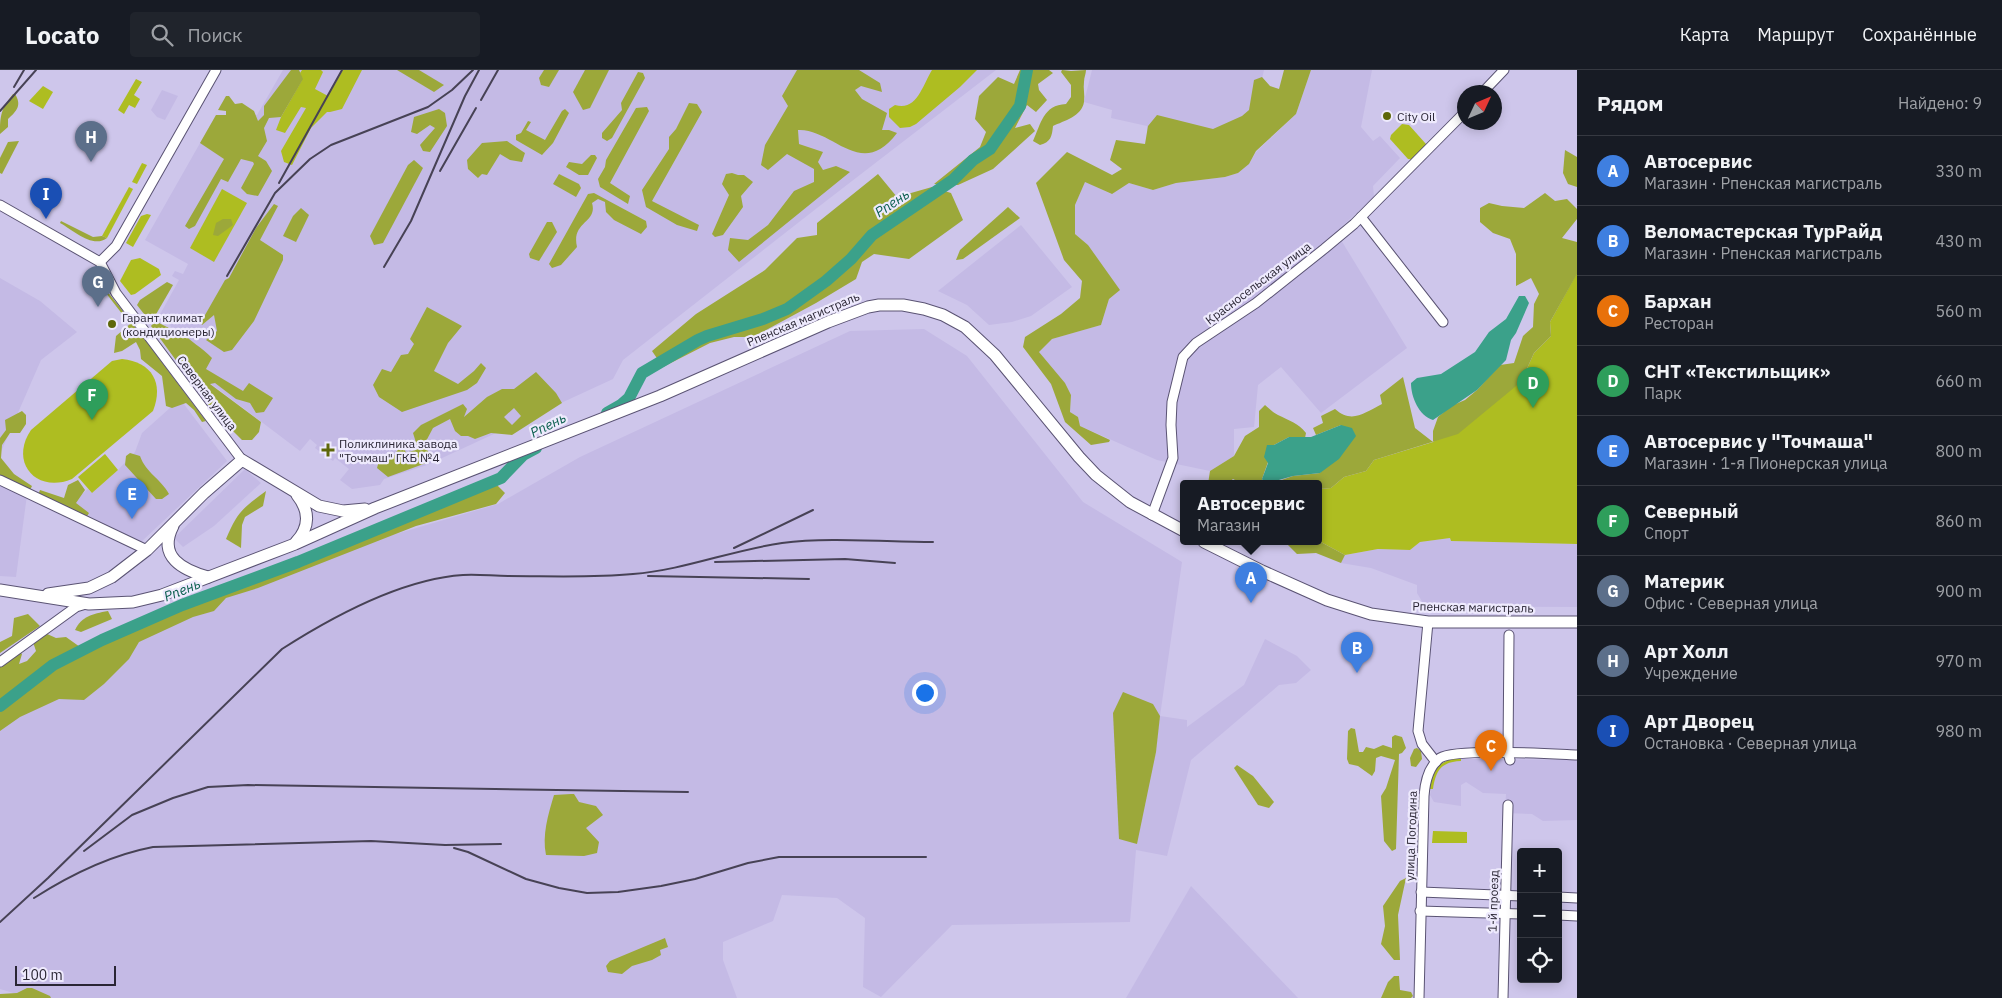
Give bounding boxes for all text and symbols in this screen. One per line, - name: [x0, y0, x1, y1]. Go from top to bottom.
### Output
- search box: [130, 12, 480, 57]
- text: Locato: [25, 19, 100, 51]
- icon: search: [148, 21, 176, 49]
- text: Поиск: [188, 23, 243, 47]
- text: Карта: [1680, 23, 1729, 46]
- text: Маршрут: [1757, 23, 1834, 46]
- text: Сохранённые: [1862, 23, 1977, 46]
- north arrow: [1457, 85, 1502, 130]
- text: Рядом: [1597, 89, 1664, 117]
- text: Найдено: 9: [1898, 93, 1982, 113]
- place label: City Oil: [1397, 109, 1435, 124]
- marker: City Oil: [1381, 110, 1393, 122]
- pin: H: [75, 121, 107, 162]
- text: Автосервис: [1644, 149, 1752, 173]
- text: A: [1608, 161, 1618, 181]
- text: 330 m: [1935, 161, 1982, 181]
- text: Магазин · Рпенская магистраль: [1644, 173, 1882, 193]
- pin: I: [30, 178, 62, 219]
- water label: Рпень: [871, 185, 913, 221]
- text: Веломастерская ТурРайд: [1644, 219, 1882, 243]
- text: B: [1608, 231, 1618, 251]
- text: 430 m: [1935, 231, 1982, 251]
- street label: Красносельская улица: [1202, 238, 1314, 328]
- text: Магазин · Рпенская магистраль: [1644, 243, 1882, 263]
- pin: G: [82, 266, 114, 307]
- street label: Рпенская магистраль: [744, 288, 862, 350]
- text: Бархан: [1644, 289, 1712, 313]
- text: C: [1608, 301, 1618, 321]
- text: 560 m: [1935, 301, 1982, 321]
- place label: Гарант климат (кондиционеры): [122, 310, 215, 339]
- text: Ресторан: [1644, 313, 1714, 333]
- marker: Гарант климат (кондиционеры): [106, 318, 118, 330]
- street label: Северная улица: [174, 352, 240, 434]
- text: СНТ «Текстильщик»: [1644, 359, 1830, 383]
- pin: D: [1517, 367, 1549, 408]
- text: D: [1607, 371, 1619, 391]
- text: 660 m: [1935, 371, 1982, 391]
- pin: F: [76, 379, 108, 420]
- text: Парк: [1644, 383, 1682, 403]
- water label: Рпень: [527, 408, 569, 442]
- text: Автосервис у "Точмаша": [1644, 429, 1873, 453]
- place label: Поликлиника завода "Точмаш" ГКБ №4: [339, 436, 458, 465]
- text: E: [1608, 441, 1618, 461]
- text: 800 m: [1935, 441, 1982, 461]
- marker: Поликлиника завода "Точмаш" ГКБ №4: [321, 443, 335, 457]
- text: Магазин · 1-я Пионерская улица: [1644, 453, 1888, 473]
- pin: E: [116, 478, 148, 519]
- popup: [1180, 480, 1322, 545]
- text: Автосервис: [1197, 491, 1305, 515]
- text: Северный: [1644, 499, 1739, 523]
- text: F: [1608, 511, 1618, 531]
- text: 860 m: [1935, 511, 1982, 531]
- text: Магазин: [1197, 515, 1261, 535]
- text: Спорт: [1644, 523, 1689, 543]
- pin: A: [1235, 562, 1267, 603]
- text: Материк: [1644, 569, 1724, 593]
- water label: Рпень: [161, 575, 203, 605]
- text: G: [1607, 581, 1619, 601]
- text: 900 m: [1935, 581, 1982, 601]
- text: Офис · Северная улица: [1644, 593, 1818, 613]
- street label: Рпенская магистраль: [1412, 598, 1534, 616]
- pin: B: [1341, 632, 1373, 673]
- text: Арт Холл: [1644, 639, 1729, 663]
- text: H: [1607, 651, 1619, 671]
- text: 970 m: [1935, 651, 1982, 671]
- text: Учреждение: [1644, 663, 1738, 683]
- your location: [912, 680, 938, 706]
- text: Арт Дворец: [1644, 709, 1754, 733]
- text: I: [1610, 721, 1616, 741]
- text: 980 m: [1935, 721, 1982, 741]
- pin: C: [1475, 730, 1507, 771]
- text: Остановка · Северная улица: [1644, 733, 1857, 753]
- street label: улица Погодина: [1402, 790, 1420, 881]
- map controls: [1517, 848, 1562, 983]
- button: +: [1517, 848, 1562, 893]
- street label: 1-й проезд: [1484, 870, 1502, 932]
- button: −: [1517, 893, 1562, 938]
- button: locate: [1517, 938, 1562, 983]
- scale bar: [15, 963, 116, 986]
- text: 100 m: [22, 966, 63, 984]

